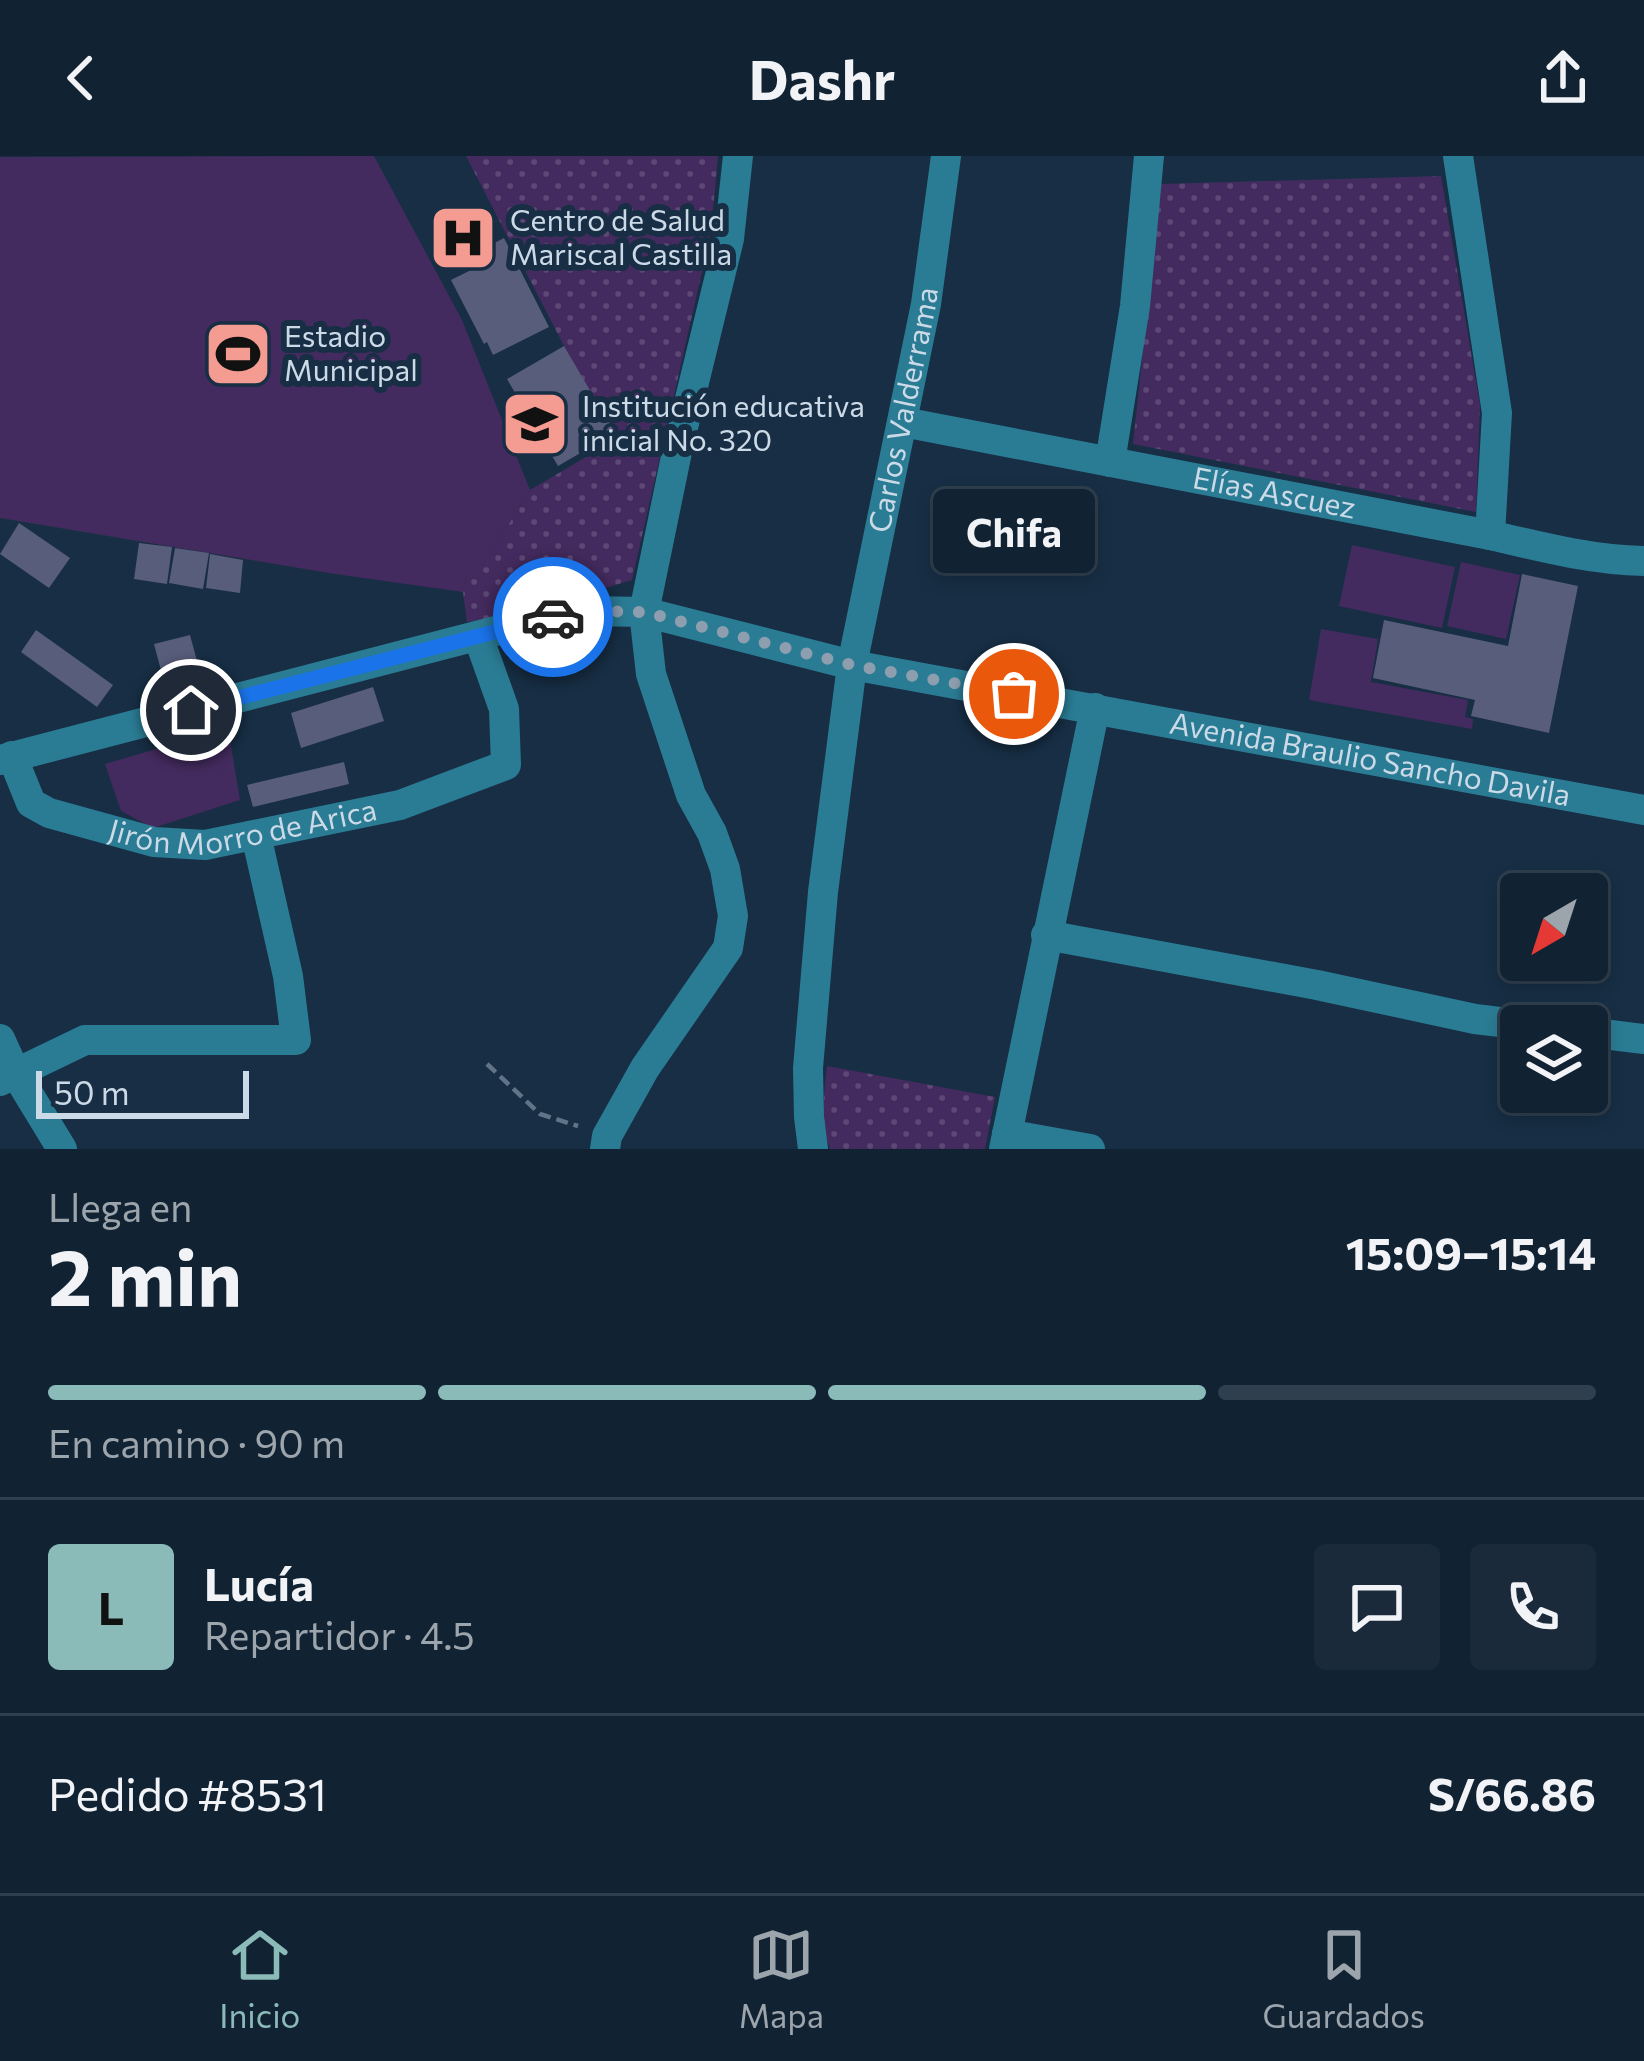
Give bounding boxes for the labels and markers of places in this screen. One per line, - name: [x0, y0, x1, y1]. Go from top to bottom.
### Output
- place label: Centro de Salud Mariscal Castilla: [510, 200, 732, 271]
- hospital icon: Centro de Salud Mariscal Castilla: [428, 203, 498, 273]
- place label: Estadio Municipal: [284, 316, 418, 387]
- sports icon: Estadio Municipal: [203, 319, 273, 389]
- place label: Institución educativa inicial No. 320: [582, 386, 865, 457]
- school or university icon: Institución educativa inicial No. 320: [500, 389, 570, 459]
- callout: Chifa: [933, 490, 1095, 574]
- pin: [963, 643, 1065, 745]
- pin: [140, 659, 242, 761]

